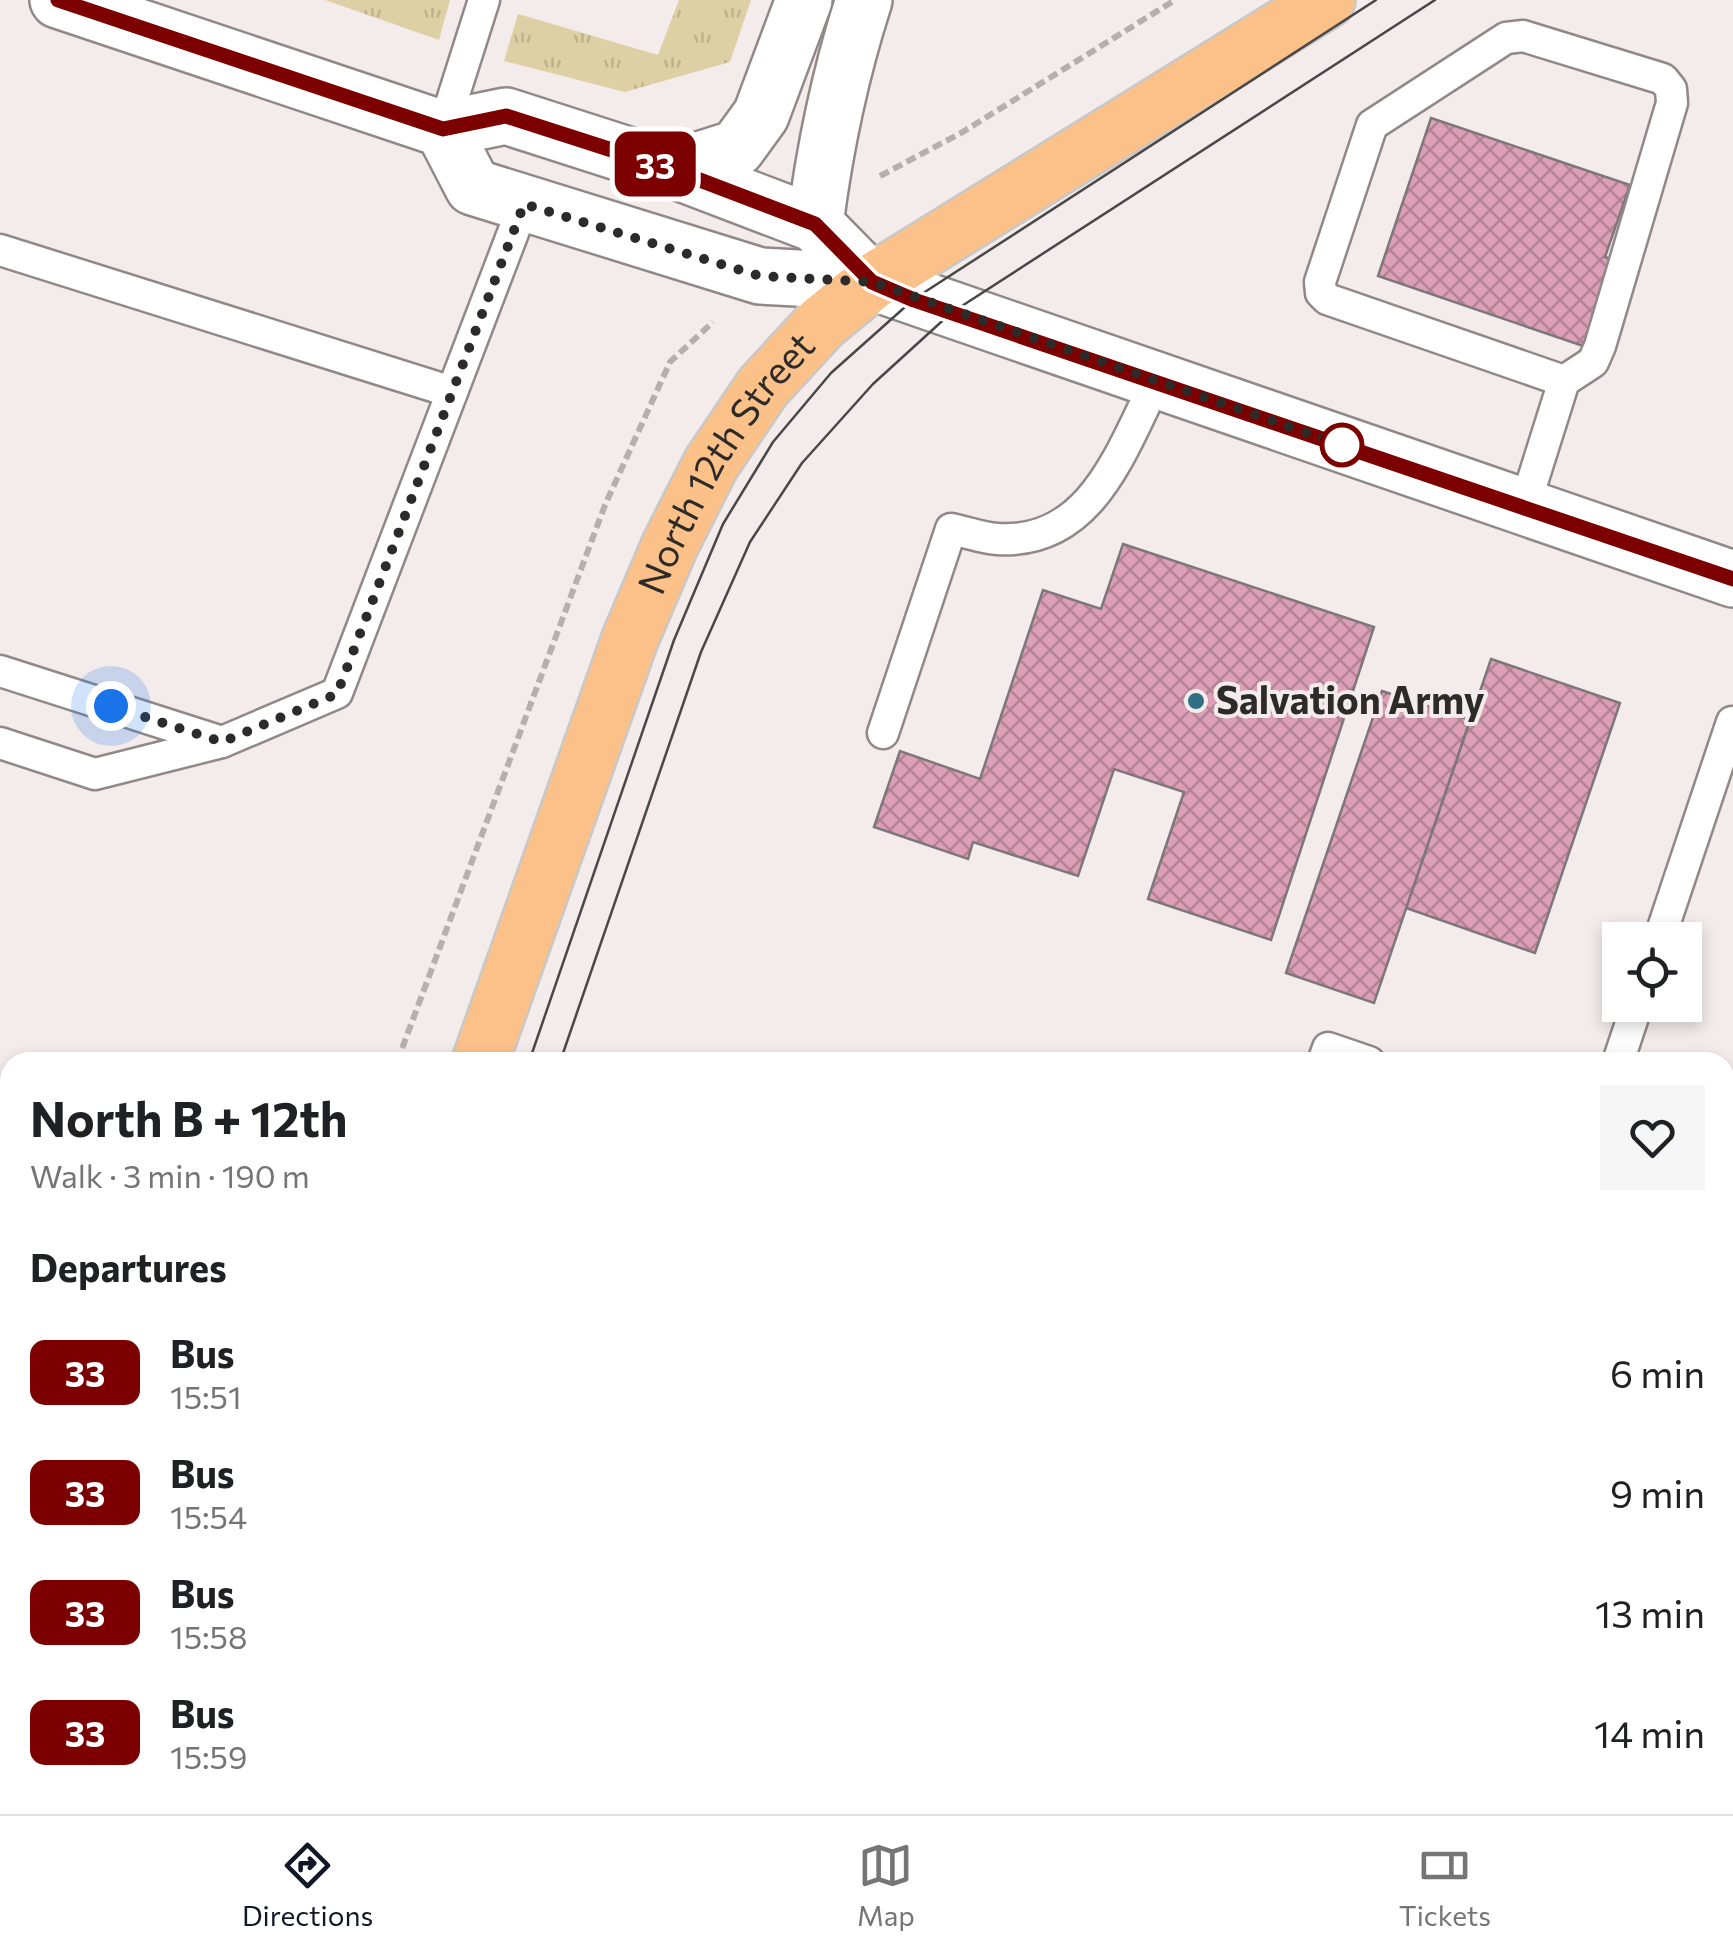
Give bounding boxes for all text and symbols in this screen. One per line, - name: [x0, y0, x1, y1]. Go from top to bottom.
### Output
- line badge: 33: [610, 132, 700, 196]
- text: 33: [635, 143, 675, 186]
- street label: North 12th Street: [626, 321, 823, 600]
- unlabelled marker: [1321, 424, 1363, 466]
- place label: Salvation Army: [1216, 675, 1485, 722]
- your location: [86, 681, 136, 731]
- marker: Salvation Army: [1185, 690, 1207, 712]
- map controls: [1602, 922, 1702, 1022]
- button: locate: [1602, 922, 1702, 1022]
- button: heart: [1600, 1085, 1705, 1190]
- text: North B + 12th: [30, 1088, 348, 1147]
- text: Walk · 3 min · 190 m: [30, 1155, 310, 1195]
- text: Departures: [30, 1243, 227, 1290]
- text: Bus: [170, 1329, 235, 1376]
- text: 6 min: [1610, 1349, 1705, 1396]
- text: 33: [65, 1351, 105, 1394]
- text: 15:51: [170, 1376, 242, 1416]
- text: Bus: [170, 1449, 235, 1496]
- text: 9 min: [1610, 1469, 1705, 1516]
- text: 33: [65, 1471, 105, 1514]
- text: 15:54: [170, 1496, 247, 1536]
- text: Bus: [170, 1569, 235, 1616]
- text: 13 min: [1595, 1589, 1705, 1636]
- text: 33: [65, 1591, 105, 1634]
- text: 15:58: [170, 1616, 247, 1656]
- text: Bus: [170, 1689, 235, 1736]
- text: 14 min: [1594, 1709, 1705, 1756]
- text: 33: [65, 1711, 105, 1754]
- text: 15:59: [170, 1736, 247, 1776]
- tab: Directions: [242, 1838, 373, 1932]
- tab: Map: [857, 1838, 915, 1932]
- tab: Tickets: [1399, 1838, 1491, 1932]

